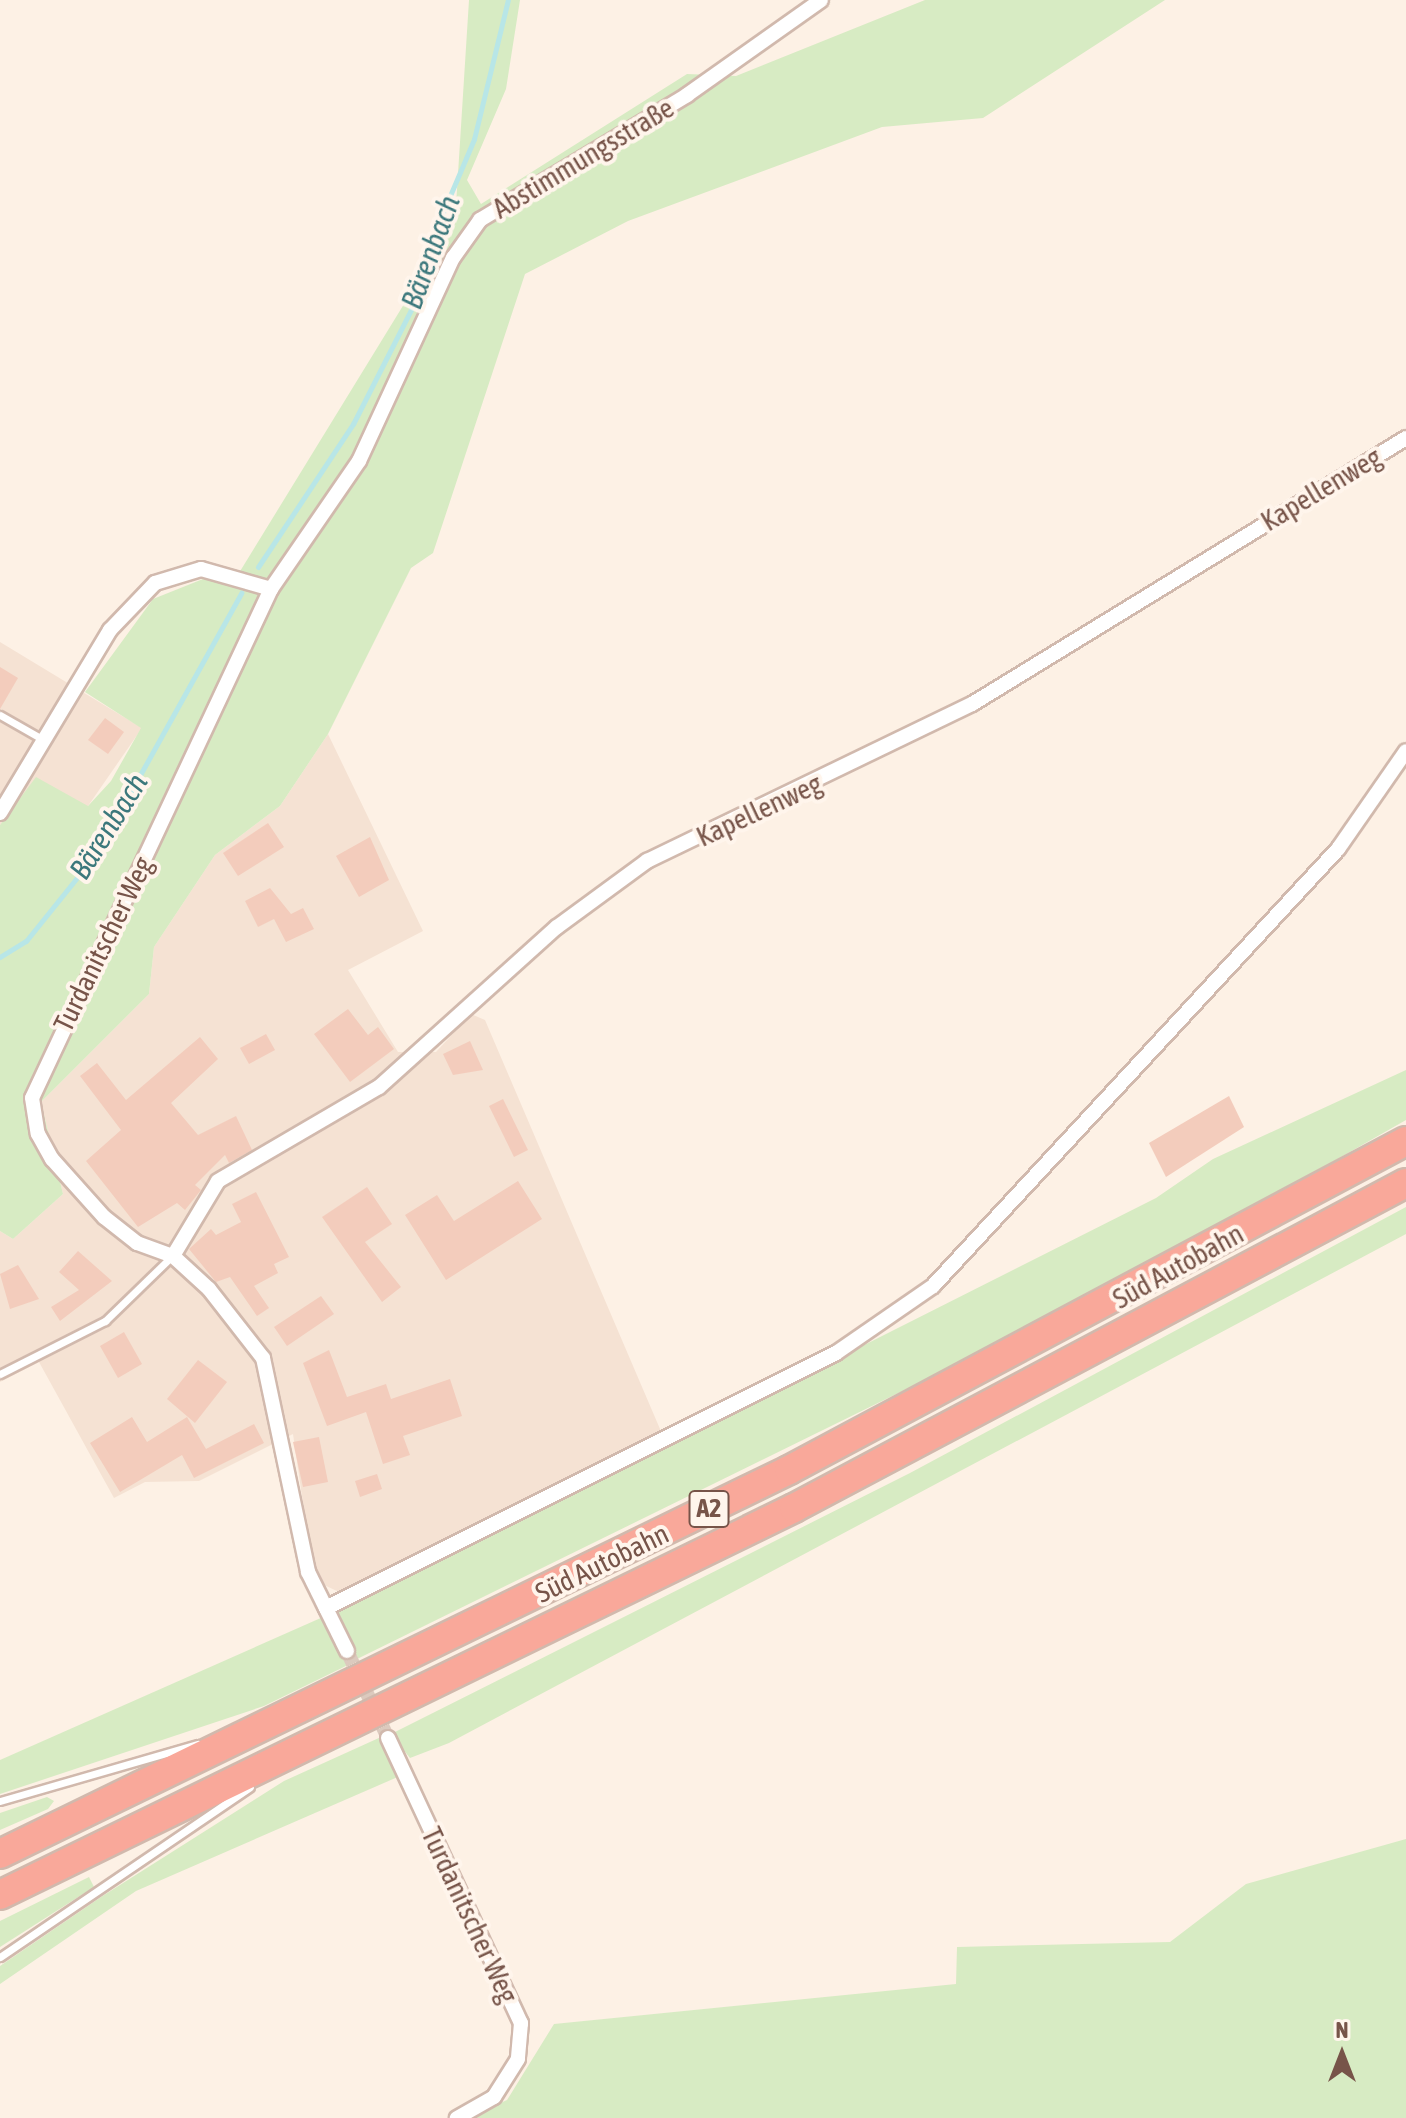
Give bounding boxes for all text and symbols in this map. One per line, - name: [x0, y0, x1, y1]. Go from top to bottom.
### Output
- street label: Abstimmungsstraße: [486, 91, 680, 225]
- water label: Bärenbach: [393, 190, 467, 314]
- street label: Kapellenweg: [1255, 440, 1387, 538]
- water label: Bärenbach: [61, 766, 155, 886]
- street label: Kapellenweg: [691, 766, 827, 854]
- street label: Turdanitscher Weg: [46, 851, 160, 1037]
- street label: Süd Autobahn: [1107, 1216, 1249, 1316]
- road number: A2: [687, 1487, 731, 1531]
- street label: Süd Autobahn: [530, 1516, 674, 1610]
- street label: Turdanitscher Weg: [415, 1822, 525, 2008]
- north arrow: [1302, 2014, 1382, 2094]
- text: N: [1336, 2017, 1348, 2043]

